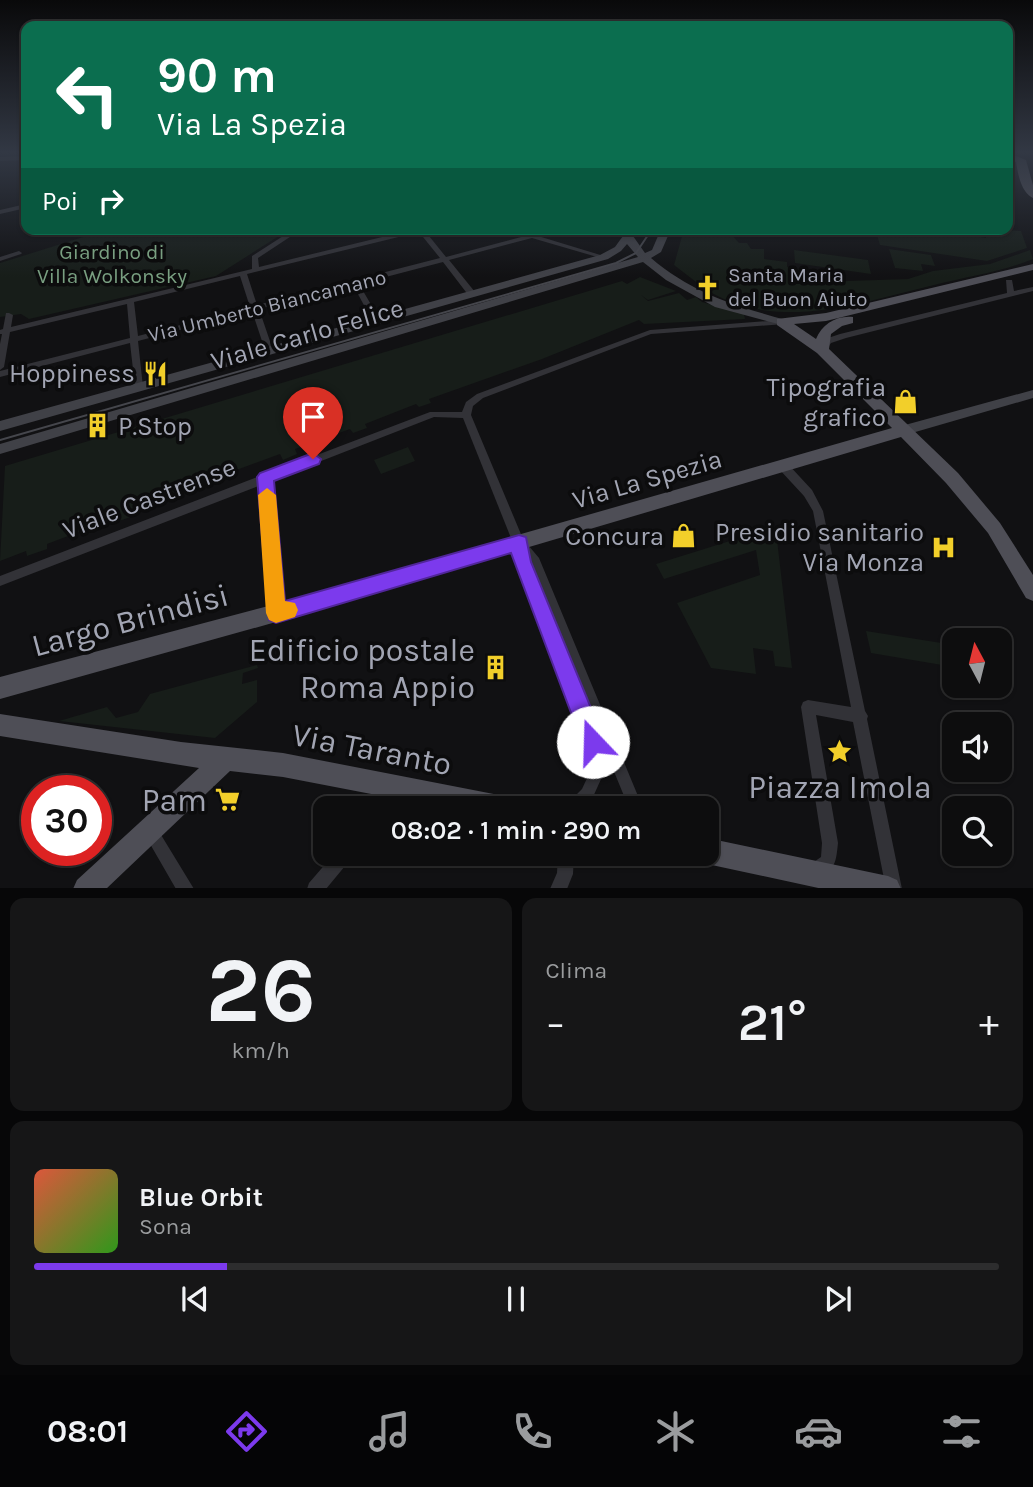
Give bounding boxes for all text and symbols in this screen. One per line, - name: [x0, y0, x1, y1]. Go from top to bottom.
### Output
- text: 90 m: [157, 47, 277, 104]
- icon: left: [42, 49, 133, 140]
- text: Via La Spezia: [157, 106, 347, 143]
- icon: right: [92, 182, 130, 220]
- text: Poi: [42, 186, 78, 217]
- park label: Giardino di Villa Wolkonsky: [37, 240, 187, 288]
- place label: Santa Maria del Buon Aiuto: [728, 263, 867, 311]
- street label: Via Umberto Biancamano: [146, 265, 388, 347]
- church icon: Santa Maria del Buon Aiuto: [694, 273, 722, 301]
- street label: Viale Carlo Felice: [207, 292, 407, 377]
- place label: Hoppiness: [9, 358, 135, 389]
- restaurant icon: Hoppiness: [141, 359, 169, 387]
- place label: Tipografia grafico: [766, 372, 886, 433]
- pin: [283, 387, 343, 459]
- shop icon: Tipografia grafico: [892, 388, 920, 416]
- icon: arrive: [294, 398, 332, 436]
- place label: P.Stop: [118, 411, 192, 442]
- building icon: P.Stop: [84, 412, 112, 440]
- street label: Via La Spezia: [569, 443, 726, 516]
- street label: Viale Castrense: [58, 451, 240, 546]
- place label: Presidio sanitario Via Monza: [715, 517, 924, 578]
- place label: Concura: [565, 521, 664, 552]
- shop icon: Concura: [670, 522, 698, 550]
- hospital icon: Presidio sanitario Via Monza: [930, 533, 958, 561]
- street label: Largo Brindisi: [28, 576, 232, 664]
- north arrow: [942, 628, 1012, 698]
- map controls: [942, 628, 1012, 866]
- place label: Edificio postale Roma Appio: [249, 632, 475, 706]
- building icon: Edificio postale Roma Appio: [481, 654, 509, 682]
- position arrow: [556, 705, 630, 779]
- button: sound: [942, 712, 1012, 782]
- street label: Via Taranto: [289, 716, 455, 783]
- place icon: Piazza Imola: [826, 737, 854, 765]
- place label: Piazza Imola: [748, 769, 932, 806]
- speed limit sign: 30: [21, 775, 112, 866]
- place label: Pam: [142, 782, 207, 819]
- supermarket icon: Pam: [213, 786, 241, 814]
- button: search: [942, 796, 1012, 866]
- text: 08:02 · 1 min · 290 m: [391, 815, 641, 846]
- text: 26: [206, 938, 316, 1044]
- text: Clima: [546, 957, 607, 984]
- text: 21°: [738, 992, 807, 1053]
- text: −: [546, 1001, 565, 1046]
- text: +: [979, 1001, 999, 1046]
- text: km/h: [232, 1037, 290, 1064]
- text: Blue Orbit: [139, 1182, 263, 1213]
- text: Sona: [139, 1213, 192, 1240]
- icon: previous: [176, 1280, 214, 1318]
- icon: pause: [497, 1280, 535, 1318]
- icon: next: [819, 1280, 857, 1318]
- icon: directions: [222, 1407, 271, 1456]
- icon: music: [365, 1407, 414, 1456]
- icon: phone: [508, 1407, 557, 1456]
- icon: climate: [651, 1407, 700, 1456]
- icon: car: [794, 1407, 843, 1456]
- icon: filters: [937, 1407, 986, 1456]
- text: 08:01: [47, 1413, 128, 1450]

